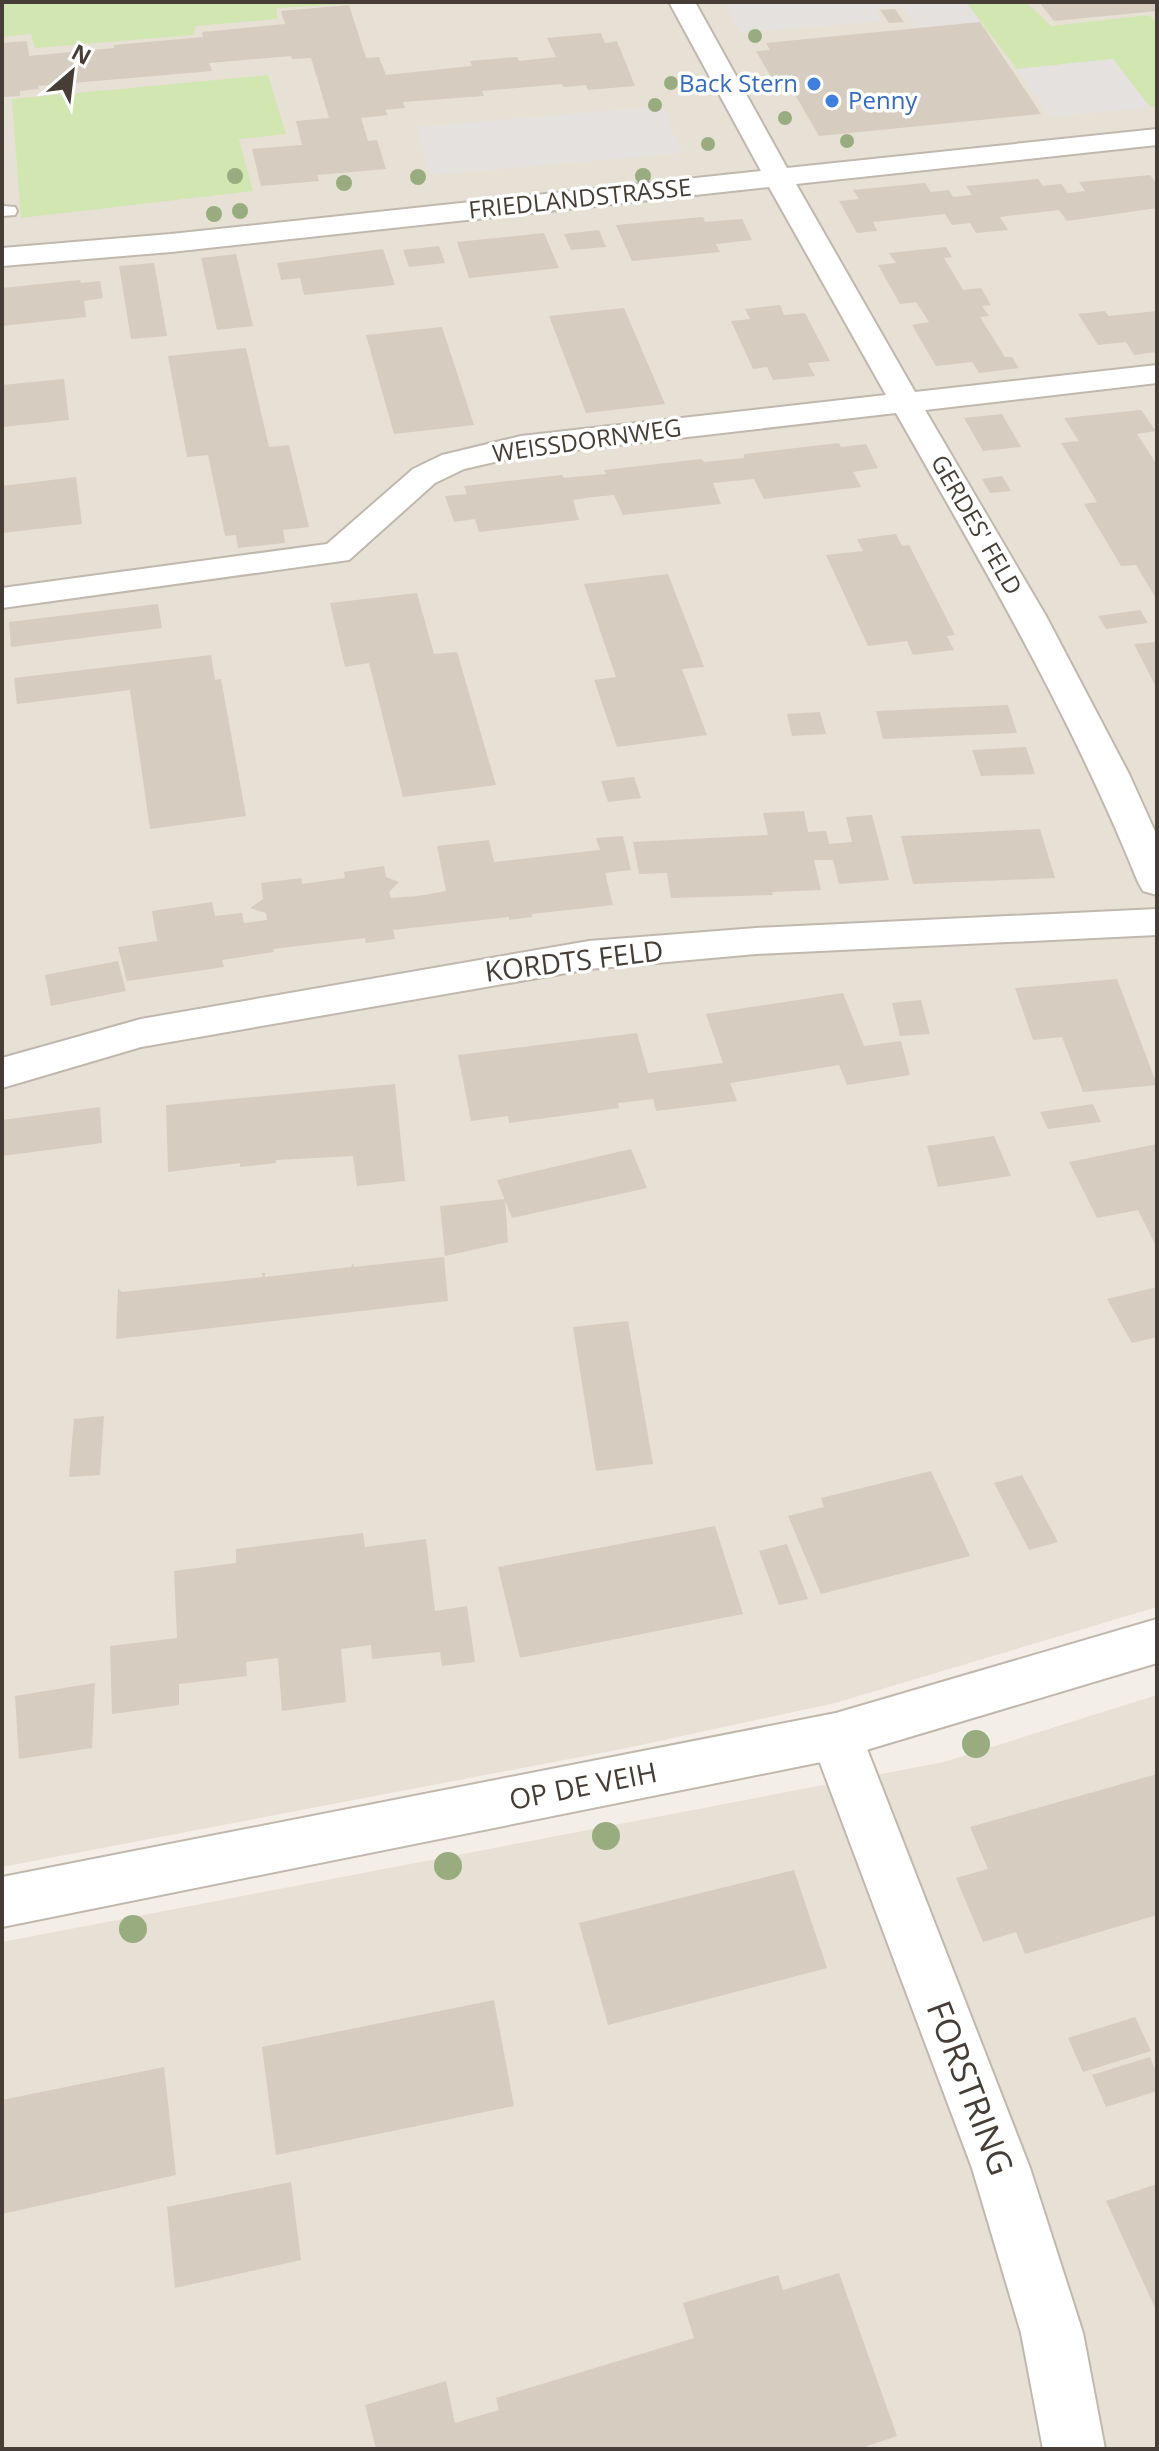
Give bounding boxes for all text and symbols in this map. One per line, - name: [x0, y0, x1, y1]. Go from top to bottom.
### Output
- north arrow: [32, 32, 112, 112]
- text: N: [67, 36, 97, 71]
- place label: Back Stern: [679, 66, 798, 99]
- marker: Back Stern: [805, 75, 823, 93]
- place label: Penny: [848, 83, 918, 116]
- marker: Penny: [823, 92, 841, 110]
- street label: FRIEDLANDSTRASSE: [467, 169, 693, 226]
- street label: WEISSDORNWEG: [490, 410, 683, 469]
- street label: GERDES' FELD: [924, 448, 1031, 600]
- street label: KORDTS FELD: [482, 930, 665, 990]
- street label: OP DE VEIH: [506, 1752, 660, 1818]
- street label: FORSTRING: [917, 1994, 1025, 2181]

